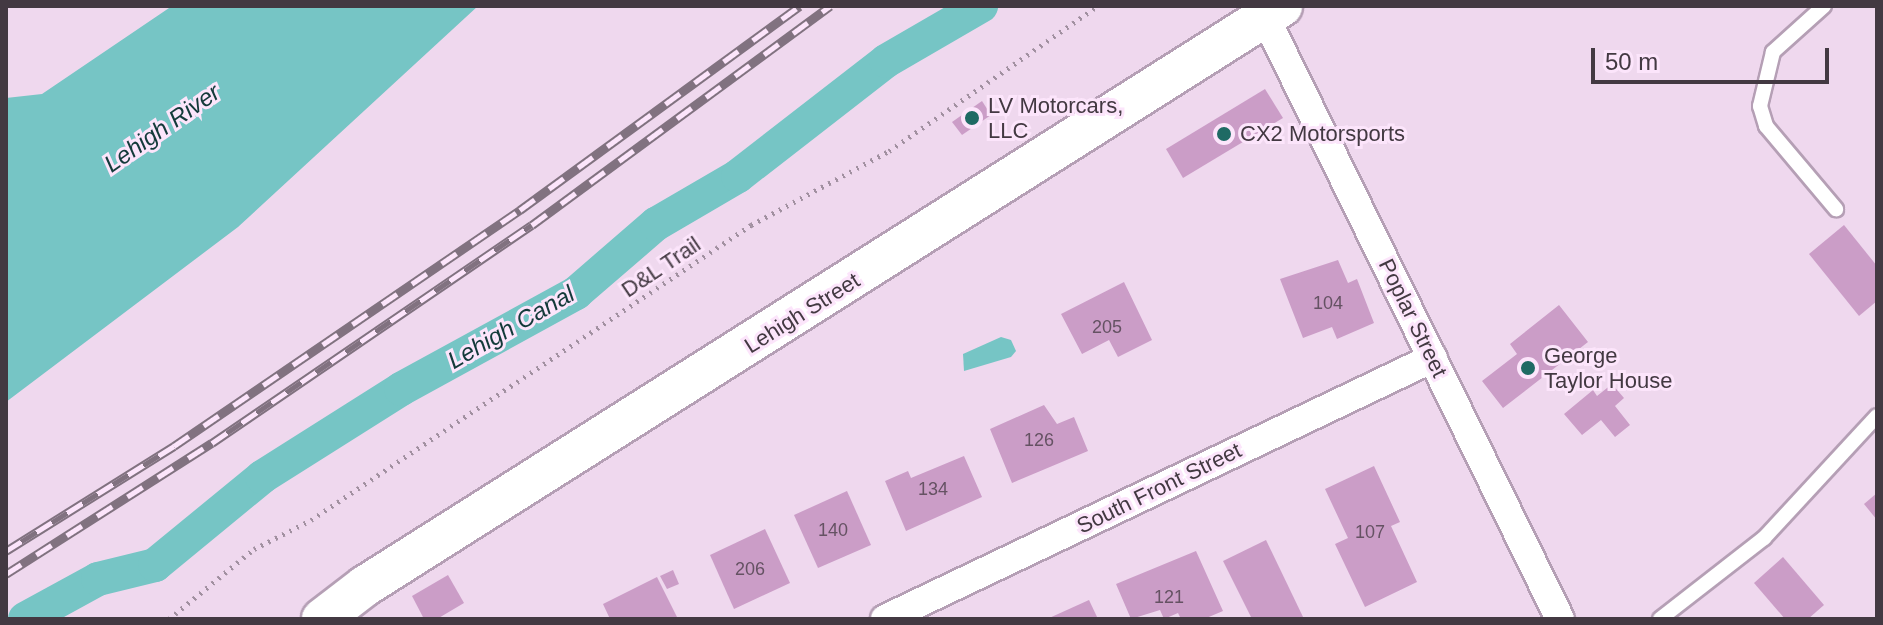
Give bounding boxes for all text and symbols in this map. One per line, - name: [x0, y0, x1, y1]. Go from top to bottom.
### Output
- scale bar: [1595, 32, 1833, 82]
- text: 50 m: [1605, 48, 1658, 75]
- water label: Lehigh River: [99, 78, 225, 178]
- place label: LV Motorcars, LLC: [988, 92, 1123, 144]
- marker: LV Motorcars, LLC: [963, 109, 981, 127]
- place label: CX2 Motorsports: [1240, 121, 1405, 147]
- marker: CX2 Motorsports: [1215, 125, 1233, 143]
- street label: D&L Trail: [616, 231, 706, 303]
- street label: Poplar Street: [1373, 255, 1453, 381]
- street label: Lehigh Street: [740, 267, 864, 359]
- water label: Lehigh Canal: [443, 279, 579, 375]
- house number: 104: [1313, 292, 1343, 314]
- house number: 205: [1092, 316, 1122, 338]
- place label: George Taylor House: [1544, 342, 1672, 394]
- marker: George Taylor House: [1519, 359, 1537, 377]
- house number: 126: [1024, 429, 1054, 451]
- street label: South Front Street: [1072, 437, 1246, 539]
- house number: 134: [918, 478, 948, 500]
- house number: 140: [818, 519, 848, 541]
- house number: 107: [1355, 521, 1385, 543]
- house number: 206: [735, 558, 765, 580]
- house number: 121: [1154, 586, 1184, 608]

